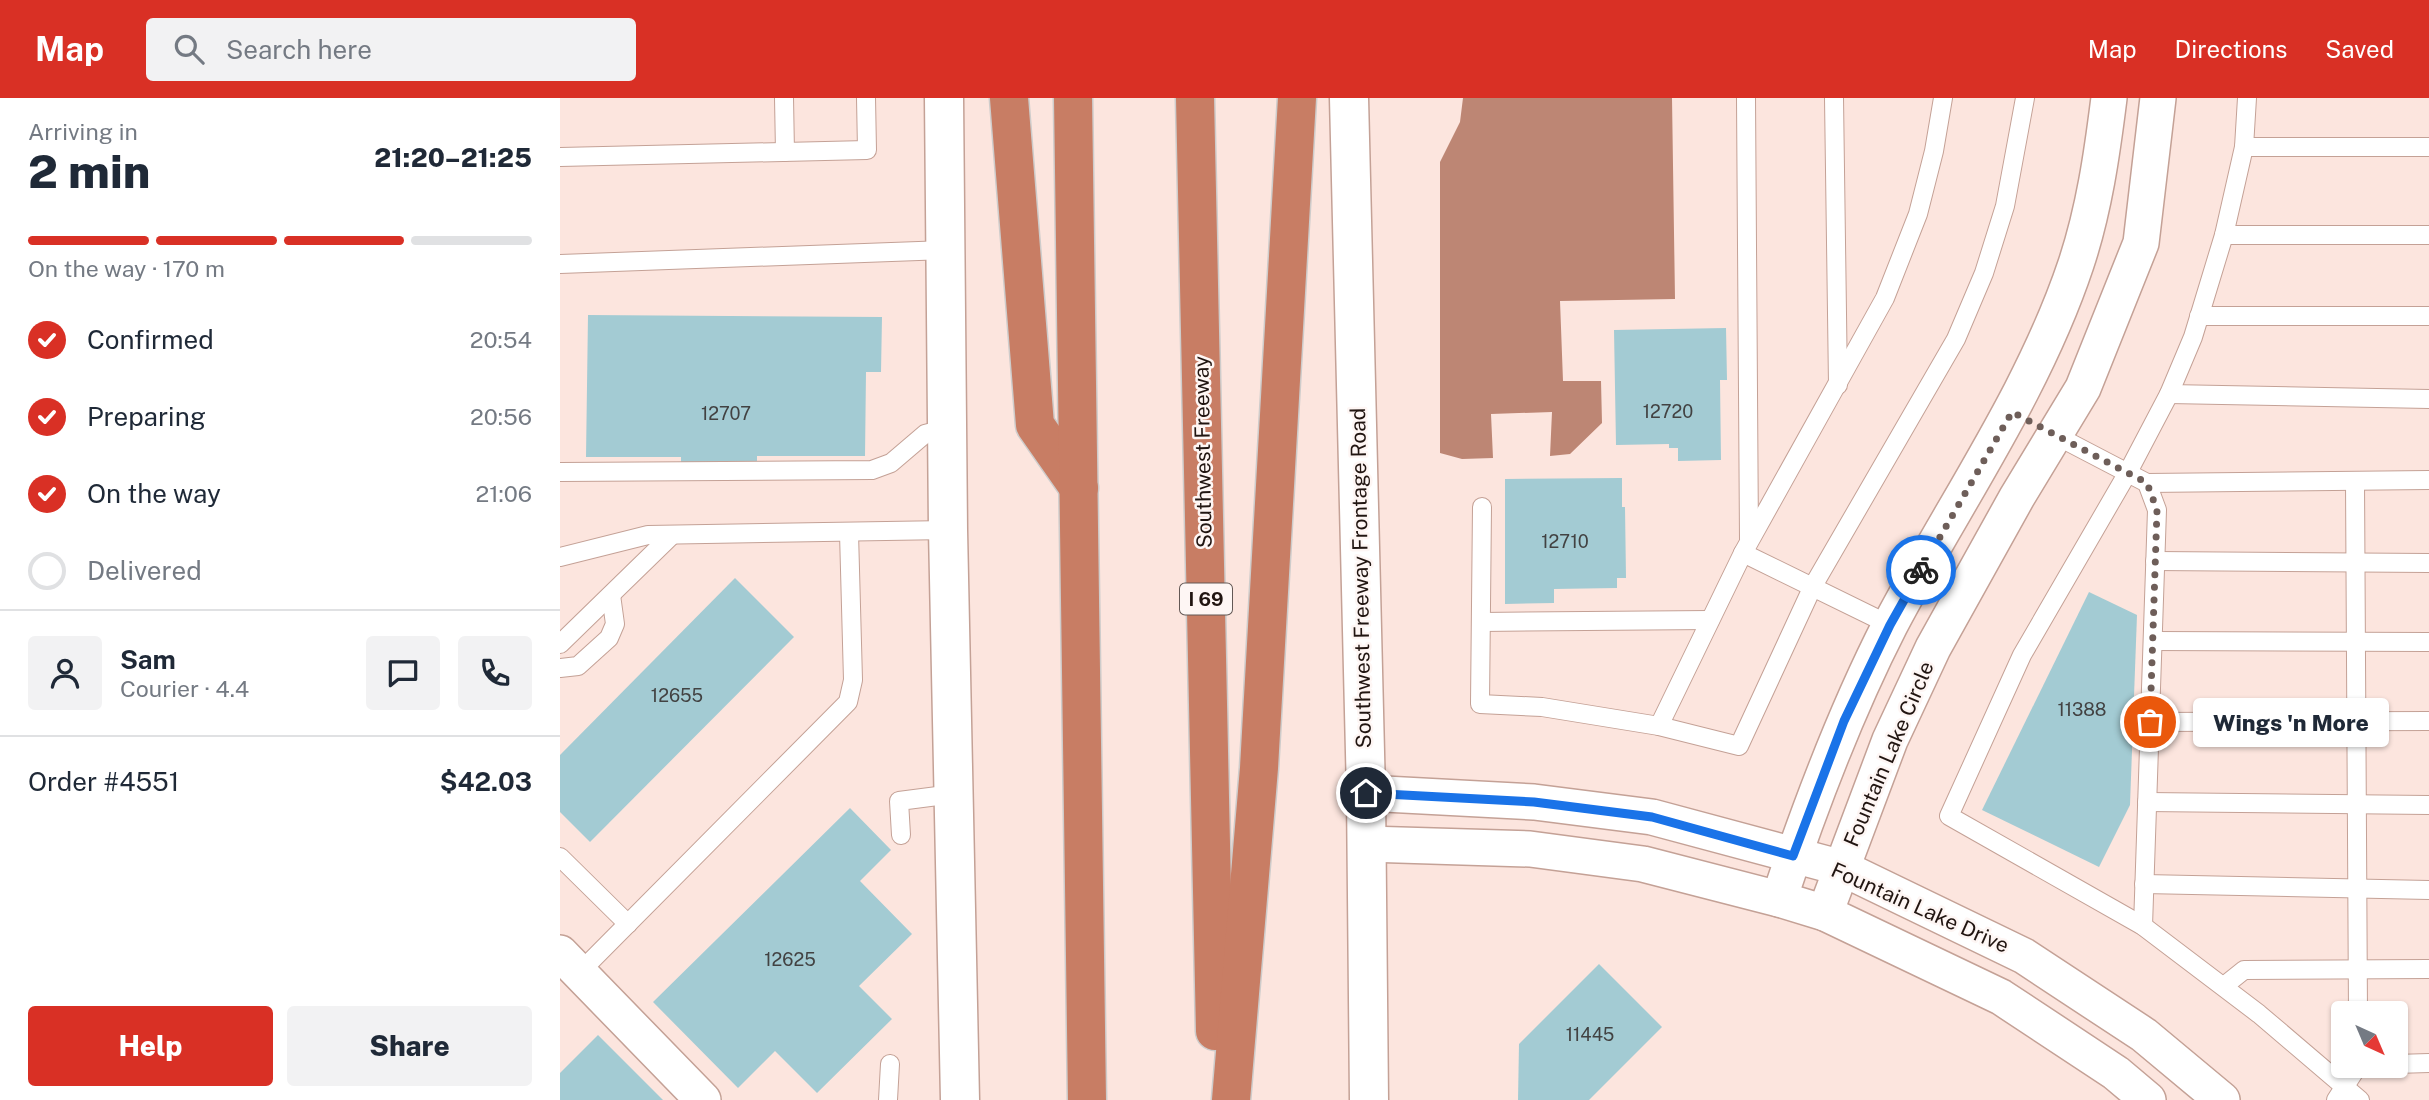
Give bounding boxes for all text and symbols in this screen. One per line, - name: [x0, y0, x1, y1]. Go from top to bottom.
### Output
- search box: [146, 18, 636, 81]
- text: Map: [35, 30, 104, 68]
- icon: search: [170, 30, 208, 68]
- text: Search here: [226, 34, 372, 65]
- text: Map: [2088, 35, 2137, 63]
- text: Directions: [2175, 35, 2287, 63]
- text: Saved: [2325, 35, 2394, 63]
- text: Arriving in: [28, 118, 138, 145]
- text: 21:20–21:25: [374, 142, 532, 173]
- text: 2 min: [28, 144, 150, 198]
- text: On the way · 170 m: [28, 255, 225, 282]
- icon: check: [28, 321, 66, 359]
- text: Confirmed: [87, 324, 214, 355]
- text: 20:54: [470, 326, 532, 353]
- street label: Southwest Freeway: [1188, 356, 1217, 548]
- icon: check: [28, 398, 66, 436]
- text: Preparing: [87, 401, 206, 432]
- house number: 12720: [1643, 401, 1693, 422]
- text: 20:56: [470, 403, 532, 430]
- house number: 12707: [701, 403, 751, 424]
- street label: Southwest Freeway Frontage Road: [1345, 408, 1376, 748]
- icon: check: [28, 475, 66, 513]
- text: On the way: [87, 478, 221, 509]
- text: 21:06: [476, 480, 532, 507]
- house number: 12710: [1541, 531, 1589, 552]
- courier: [1886, 535, 1956, 605]
- icon: bike: [1902, 551, 1940, 589]
- text: Delivered: [87, 555, 202, 586]
- road number: I 69: [1180, 584, 1232, 614]
- button: person: [28, 636, 102, 710]
- button: chat: [366, 636, 440, 710]
- button: phone: [458, 636, 532, 710]
- text: Sam: [120, 644, 176, 675]
- street label: Fountain Lake Circle: [1838, 657, 1939, 850]
- text: Courier · 4.4: [120, 675, 249, 702]
- house number: 12655: [651, 685, 703, 706]
- pin: [2120, 692, 2180, 752]
- callout: Wings 'n More: [2192, 698, 2388, 746]
- house number: 11388: [2057, 699, 2107, 720]
- icon: bag: [2131, 703, 2169, 741]
- text: Wings 'n More: [2213, 709, 2369, 736]
- pin: [1336, 763, 1396, 823]
- text: Order #4551: [28, 766, 179, 797]
- text: $42.03: [440, 766, 532, 797]
- icon: home: [1347, 774, 1385, 812]
- street label: Fountain Lake Drive: [1827, 857, 2013, 958]
- house number: 12625: [764, 949, 816, 970]
- north arrow: [2331, 1001, 2408, 1078]
- map controls: [2331, 1001, 2408, 1078]
- button: Help: [28, 1006, 273, 1086]
- button: Share: [287, 1006, 532, 1086]
- house number: 11445: [1566, 1024, 1614, 1045]

